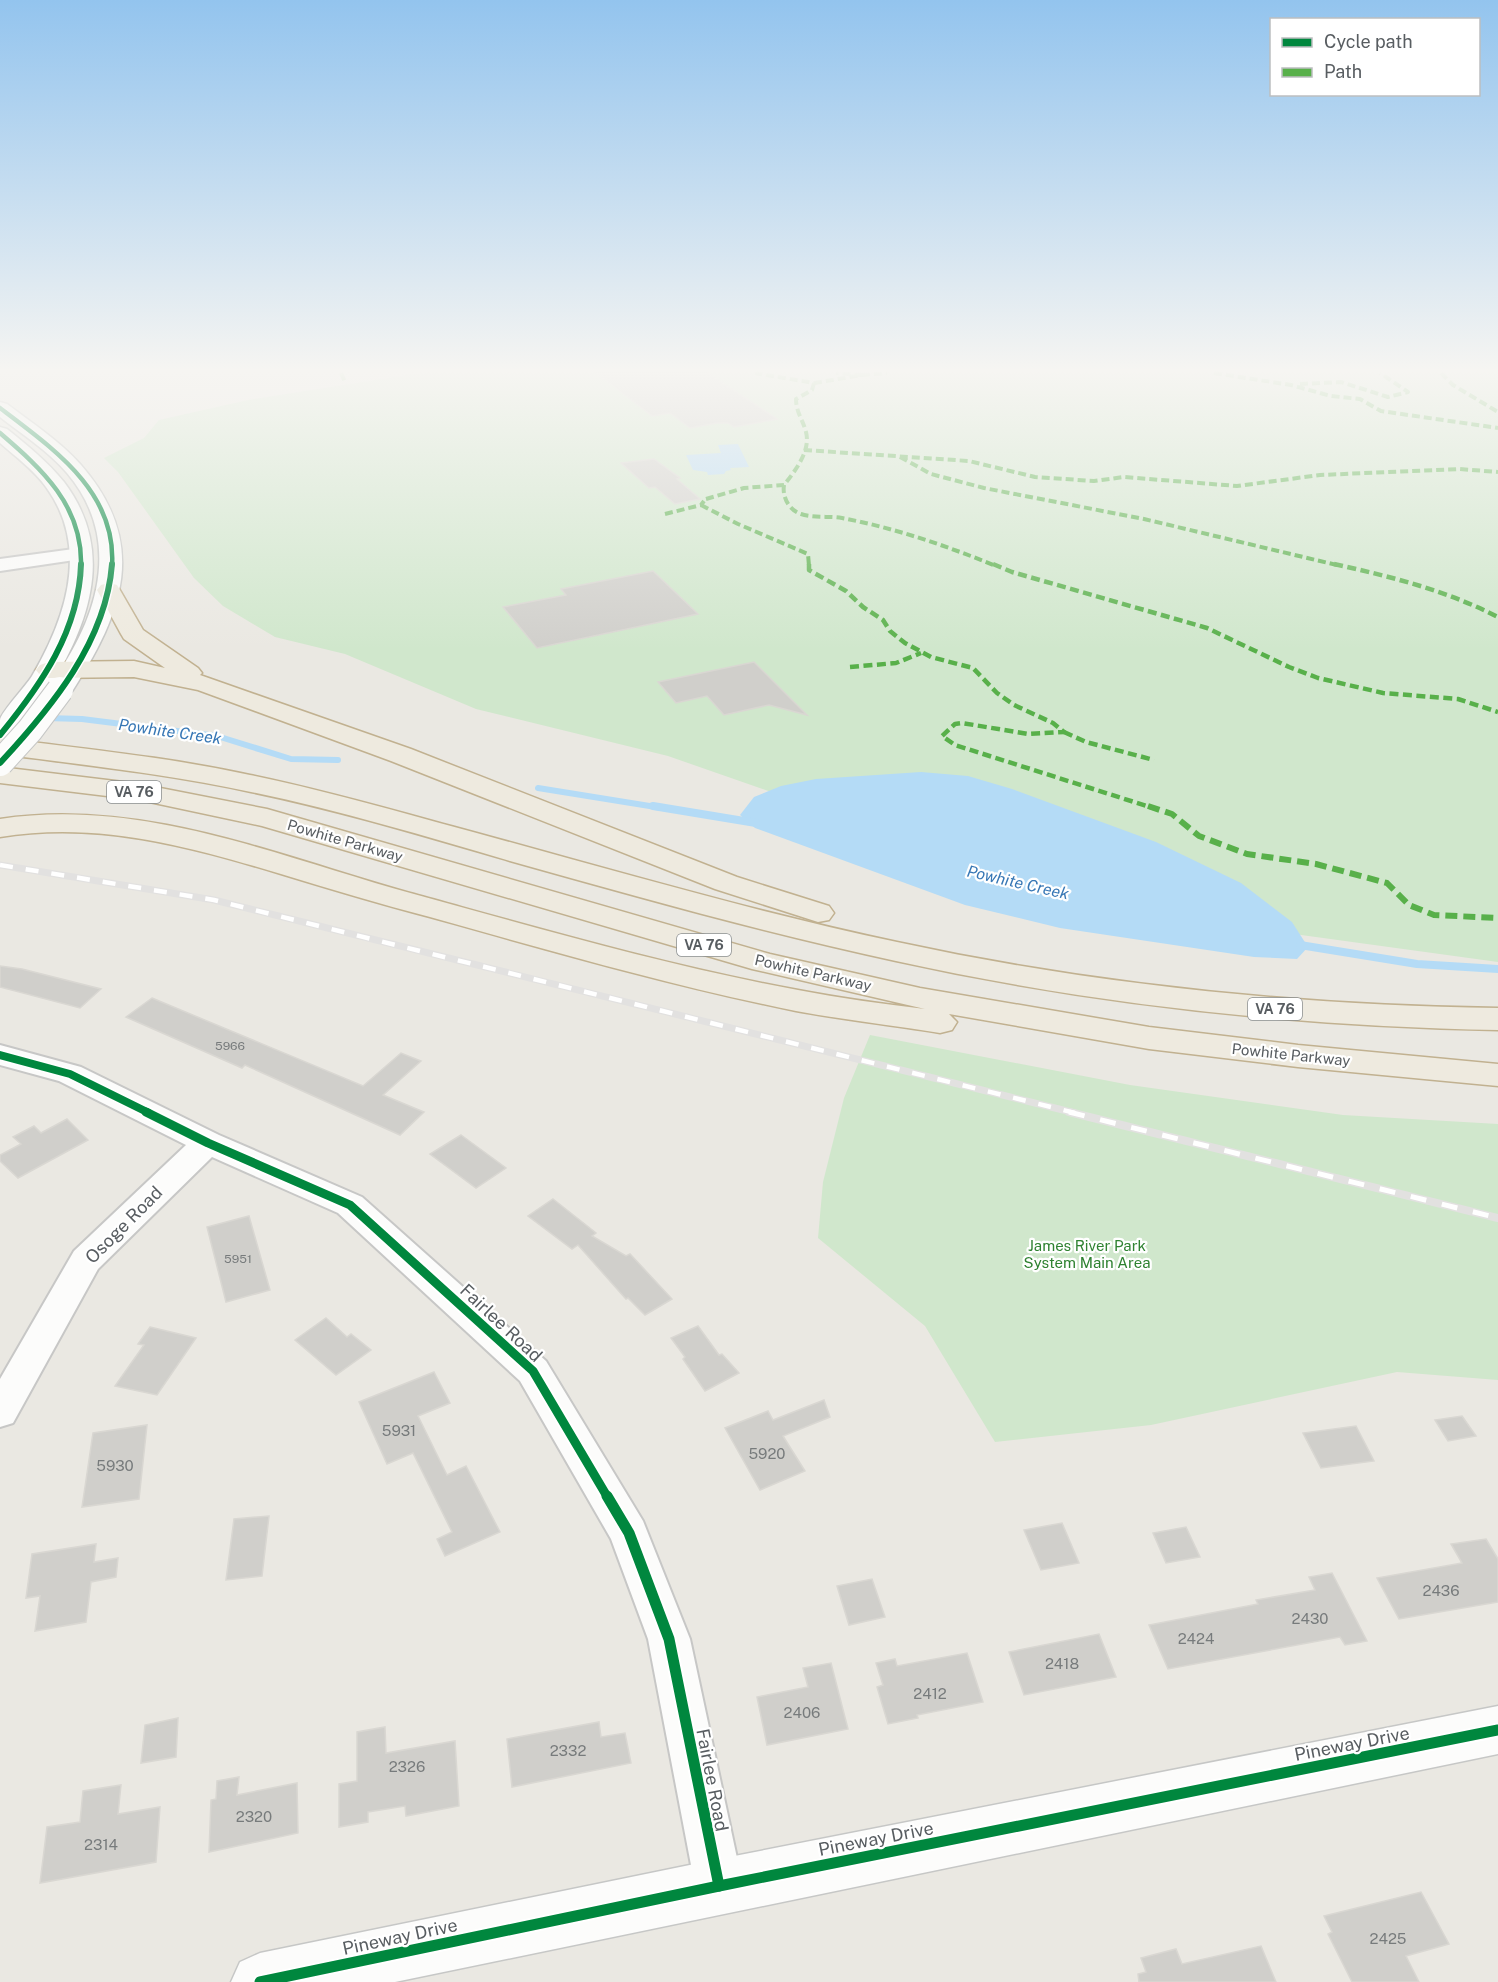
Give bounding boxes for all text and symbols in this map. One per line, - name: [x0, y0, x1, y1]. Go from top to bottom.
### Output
- legend: [1270, 18, 1480, 96]
- text: Cycle path: [1324, 31, 1413, 52]
- text: Path: [1324, 61, 1362, 82]
- water label: Powhite Creek: [117, 715, 223, 748]
- road number: VA 76: [107, 781, 161, 803]
- street label: Powhite Parkway: [285, 816, 405, 865]
- water label: Powhite Creek: [965, 862, 1071, 904]
- road number: VA 76: [677, 934, 731, 956]
- street label: Powhite Parkway: [753, 951, 873, 994]
- road number: VA 76: [1248, 998, 1302, 1020]
- house number: 5966: [215, 1039, 245, 1053]
- street label: Powhite Parkway: [1231, 1040, 1351, 1069]
- street label: Osoge Road: [81, 1182, 167, 1268]
- park label: James River Park System Main Area: [1024, 1237, 1150, 1271]
- house number: 5951: [224, 1252, 252, 1266]
- street label: Fairlee Road: [456, 1279, 547, 1366]
- house number: 5931: [382, 1422, 416, 1439]
- house number: 5920: [748, 1445, 786, 1462]
- house number: 5930: [96, 1457, 134, 1474]
- house number: 2436: [1422, 1582, 1460, 1599]
- house number: 2430: [1292, 1610, 1328, 1627]
- house number: 2424: [1178, 1630, 1214, 1647]
- house number: 2418: [1045, 1655, 1079, 1672]
- house number: 2412: [913, 1685, 947, 1702]
- house number: 2406: [784, 1704, 820, 1721]
- street label: Pineway Drive: [1292, 1722, 1411, 1765]
- street label: Fairlee Road: [692, 1727, 733, 1833]
- house number: 2332: [550, 1742, 586, 1759]
- house number: 2326: [389, 1758, 425, 1775]
- house number: 2320: [236, 1808, 272, 1825]
- street label: Pineway Drive: [816, 1817, 935, 1860]
- house number: 2314: [84, 1836, 118, 1853]
- street label: Pineway Drive: [340, 1914, 459, 1959]
- house number: 2425: [1370, 1930, 1406, 1947]

